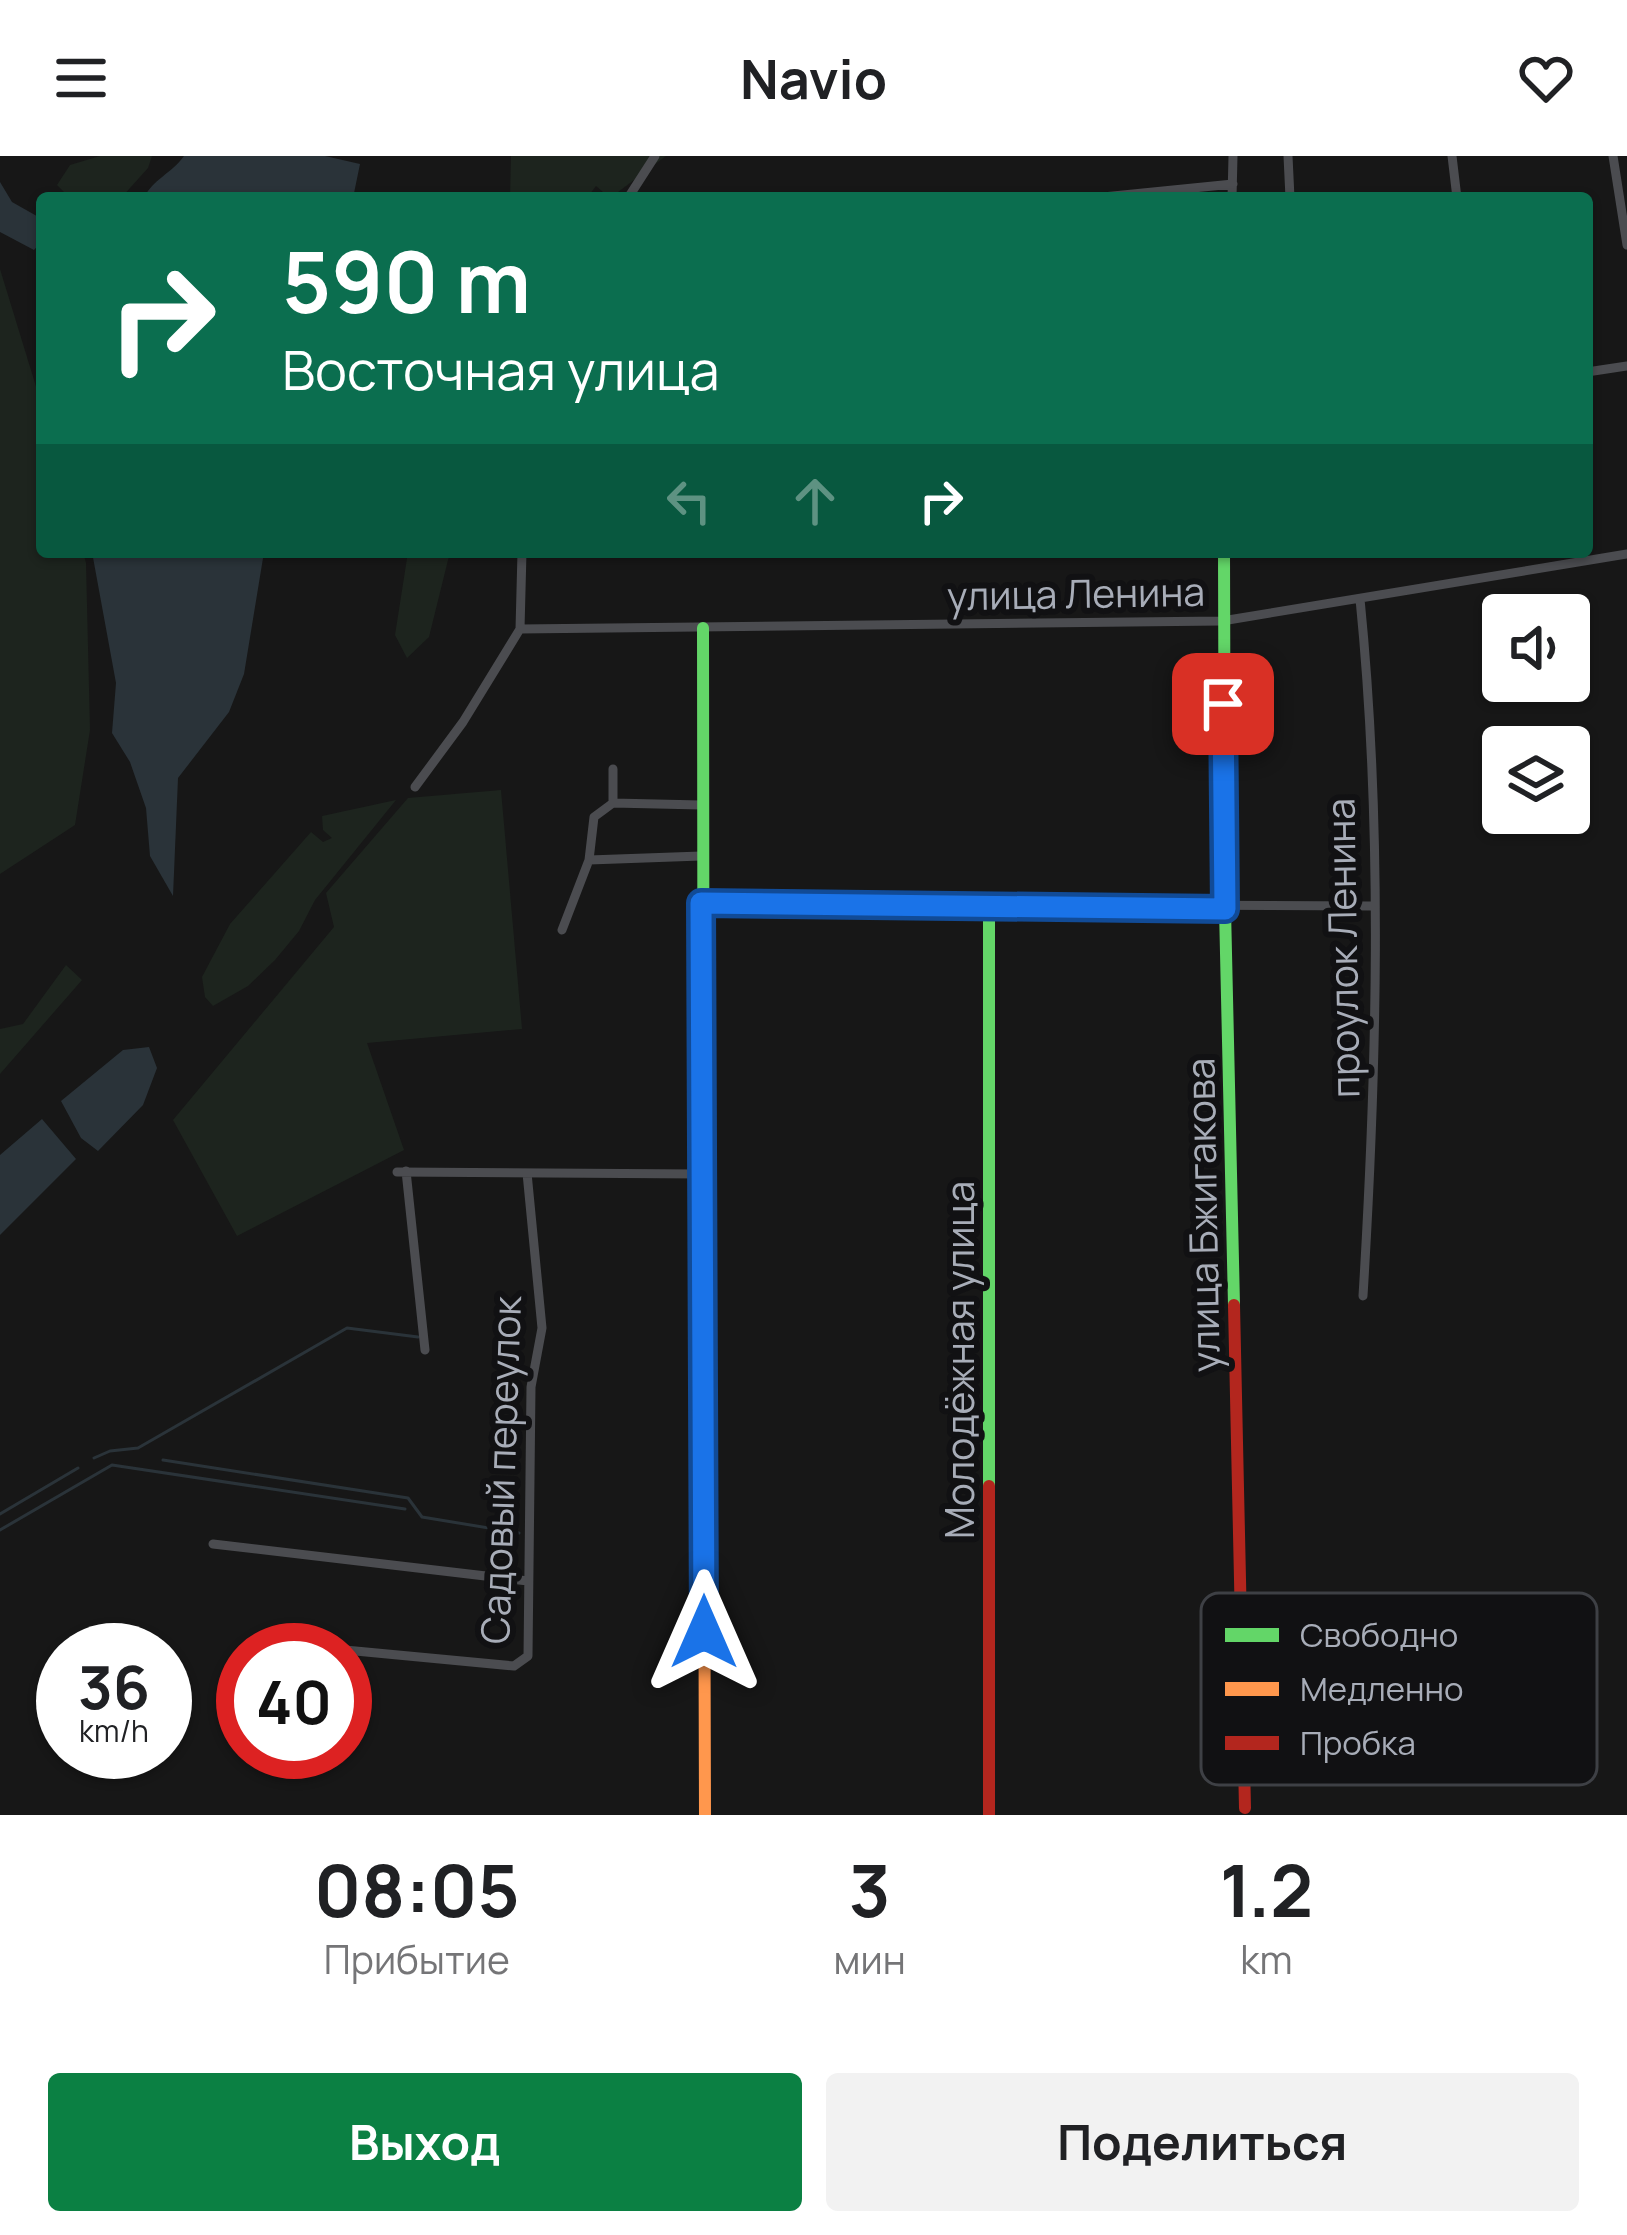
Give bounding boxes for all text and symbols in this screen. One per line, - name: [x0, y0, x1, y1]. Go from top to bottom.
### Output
- text: Navio: [740, 41, 887, 115]
- icon: menu: [48, 45, 114, 111]
- icon: heart: [1513, 45, 1579, 111]
- text: 590 m: [282, 223, 531, 338]
- icon: right: [84, 240, 240, 396]
- text: Восточная улица: [282, 332, 719, 406]
- icon: left: [656, 468, 722, 534]
- icon: ahead: [782, 468, 848, 534]
- icon: right: [908, 468, 974, 534]
- street label: улица Ленина: [947, 564, 1205, 622]
- map controls: [1482, 594, 1590, 834]
- button: sound: [1482, 594, 1590, 702]
- pin: [1172, 653, 1274, 755]
- icon: arrive: [1190, 671, 1256, 737]
- button: layers: [1482, 726, 1590, 834]
- street label: проулок Ленина: [1312, 798, 1372, 1098]
- street label: улица Бжигакова: [1172, 1057, 1232, 1373]
- street label: Молодёжная улица: [932, 1181, 986, 1539]
- street label: Садовый переулок: [467, 1293, 533, 1645]
- position arrow: [641, 1569, 767, 1695]
- legend: [1201, 1593, 1597, 1785]
- text: Свободно: [1300, 1612, 1458, 1657]
- speed limit sign: 40: [216, 1623, 372, 1779]
- text: 36: [78, 1645, 150, 1727]
- text: Медленно: [1300, 1666, 1464, 1711]
- text: km/h: [79, 1710, 149, 1751]
- text: Пробка: [1300, 1720, 1416, 1765]
- text: 08:05: [314, 1840, 520, 1939]
- text: 3: [849, 1840, 891, 1939]
- text: 1.2: [1220, 1840, 1313, 1939]
- text: Прибытие: [324, 1932, 510, 1986]
- text: мин: [834, 1932, 906, 1986]
- text: km: [1240, 1932, 1293, 1986]
- button: Выход: [48, 2073, 802, 2211]
- button: Поделиться: [826, 2073, 1579, 2211]

